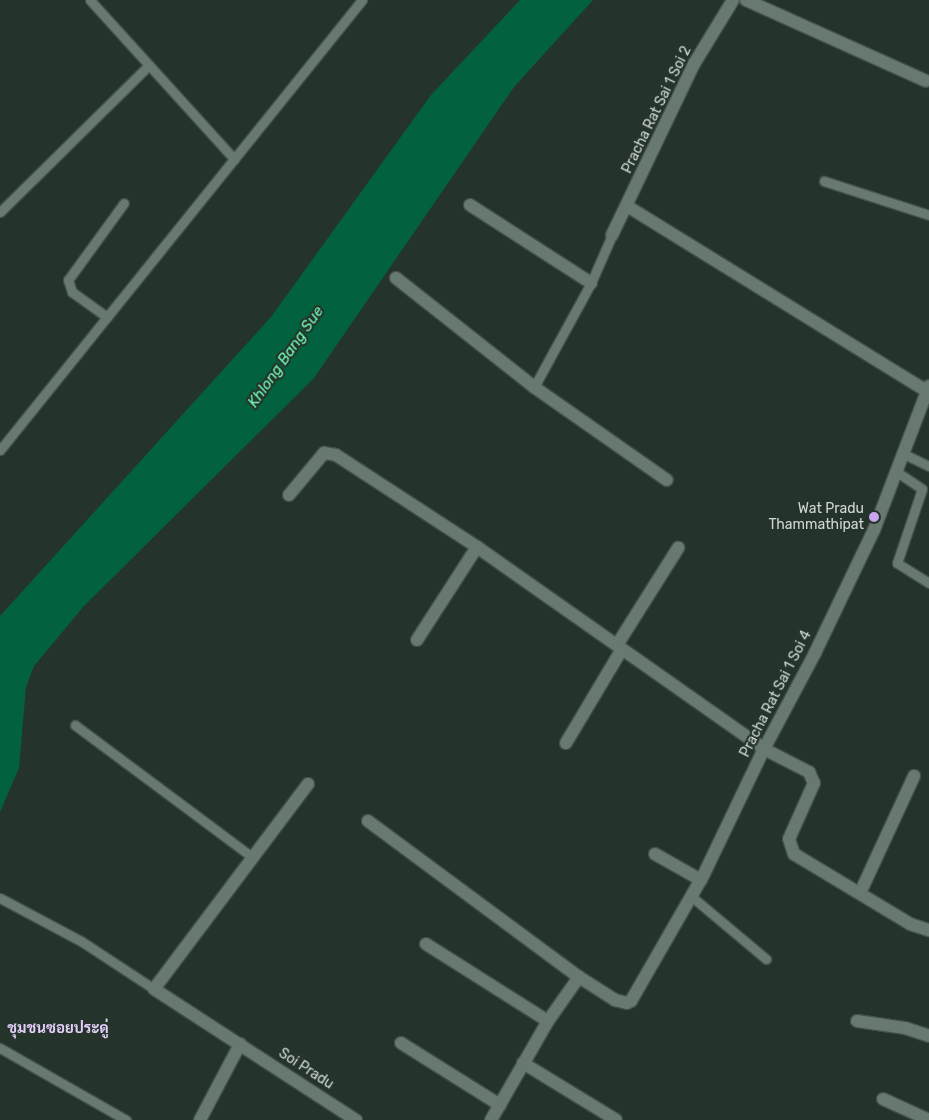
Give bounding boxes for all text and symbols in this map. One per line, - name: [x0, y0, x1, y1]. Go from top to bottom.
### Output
- street label: Pracha Rat Sai 1 Soi 2: [619, 44, 695, 176]
- water label: Khlong Bang Sue: [244, 303, 328, 411]
- place label: Wat Pradu Thammathipat: [769, 501, 864, 534]
- marker: Wat Pradu Thammathipat: [868, 511, 880, 523]
- street label: Pracha Rat Sai 1 Soi 4: [737, 628, 815, 760]
- district label: ชุมชนซอยประดู่: [7, 1020, 109, 1038]
- street label: Soi Pradu: [275, 1045, 337, 1093]

